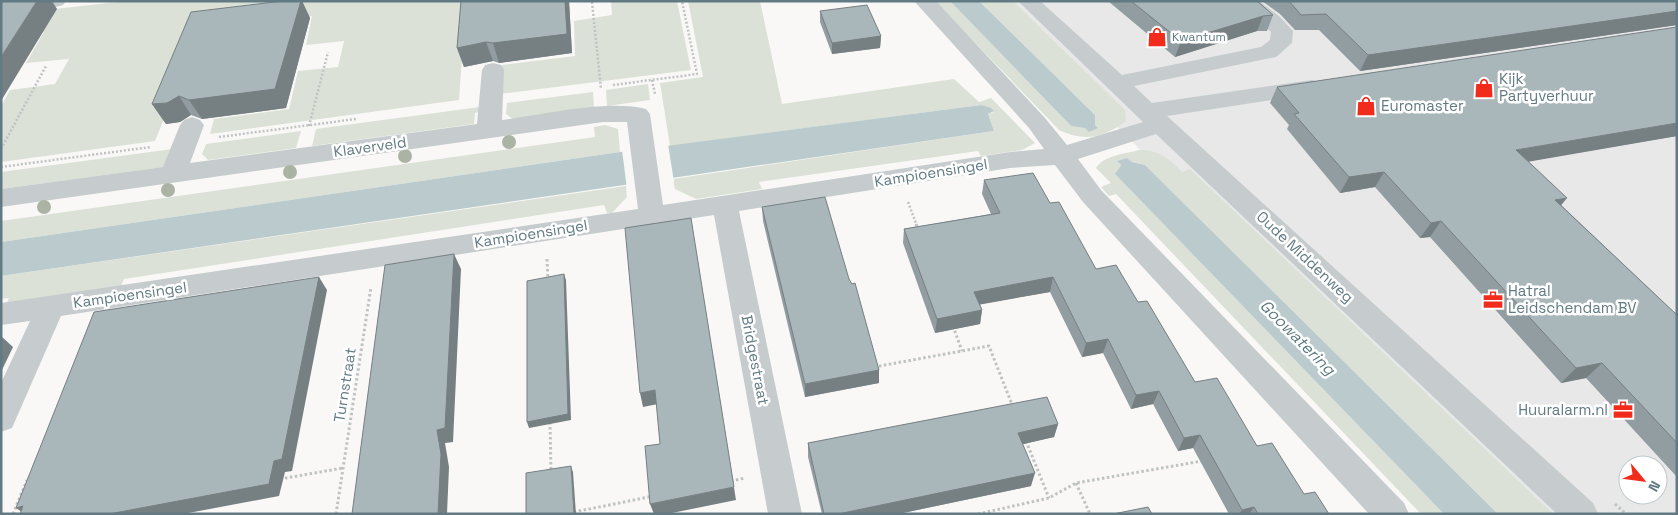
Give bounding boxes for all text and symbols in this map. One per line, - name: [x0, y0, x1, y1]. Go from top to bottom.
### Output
- shop icon: Kwantum: [1146, 26, 1168, 48]
- place label: Kwantum: [1172, 29, 1226, 45]
- place label: Kijk Partyverhuur: [1499, 69, 1594, 105]
- shop icon: Kijk Partyverhuur: [1473, 77, 1495, 99]
- shop icon: Euromaster: [1355, 95, 1377, 117]
- place label: Euromaster: [1381, 96, 1464, 115]
- street label: Klaverveld: [332, 132, 408, 161]
- street label: Kampioensingel: [873, 154, 989, 191]
- street label: Oude Middenweg: [1253, 207, 1358, 307]
- street label: Kampioensingel: [473, 215, 589, 252]
- street label: Kampioensingel: [72, 277, 188, 312]
- place label: Hatral Leidschendam BV: [1508, 281, 1636, 317]
- office icon: Hatral Leidschendam BV: [1482, 289, 1504, 311]
- water label: Goowatering: [1256, 295, 1340, 380]
- street label: Bridgestraat: [737, 313, 774, 407]
- street label: Turnstraat: [329, 346, 360, 424]
- office icon: Huuralarm.nl: [1612, 399, 1634, 421]
- place label: Huuralarm.nl: [1518, 400, 1608, 419]
- north arrow: [1618, 455, 1668, 505]
- text: N: [1644, 478, 1665, 495]

